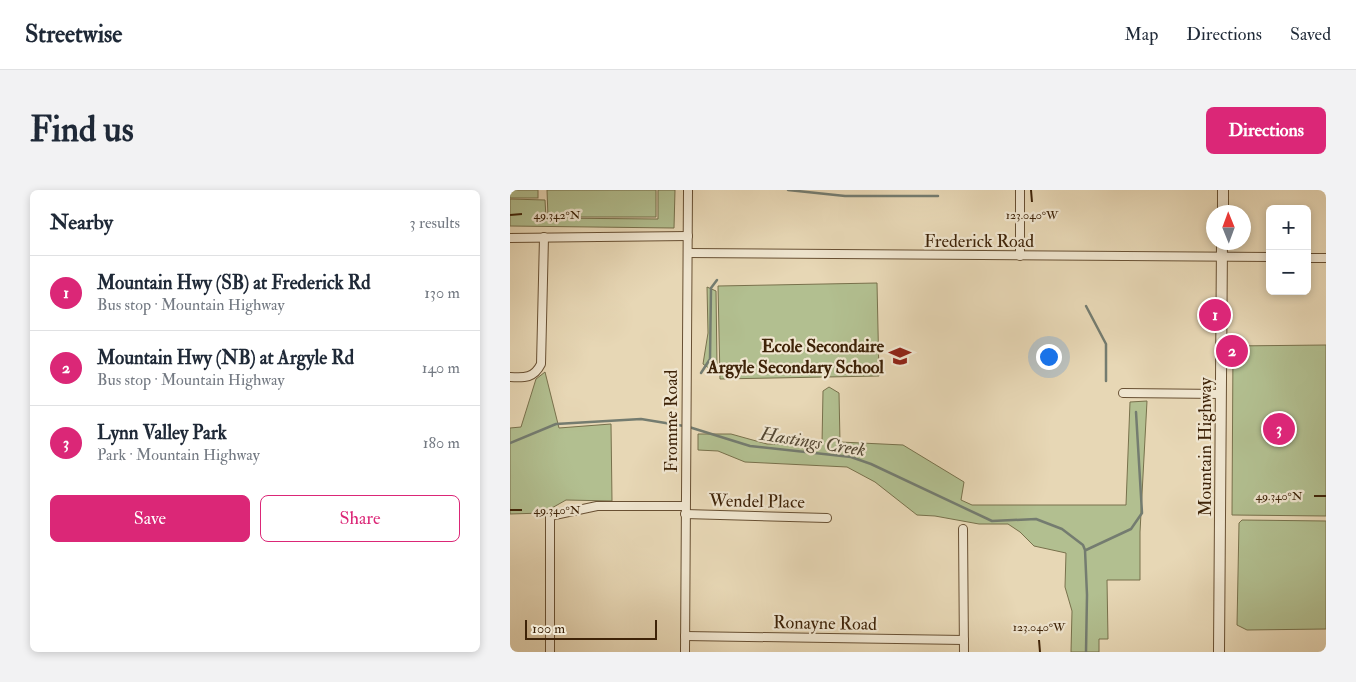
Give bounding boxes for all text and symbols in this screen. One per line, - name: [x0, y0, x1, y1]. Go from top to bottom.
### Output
- text: Streetwise: [25, 19, 122, 50]
- text: Map: [1125, 23, 1158, 46]
- text: Directions: [1186, 23, 1262, 46]
- text: Saved: [1290, 23, 1331, 46]
- button: Directions: [1206, 107, 1326, 154]
- text: Find us: [30, 108, 134, 152]
- north arrow: [1206, 205, 1251, 250]
- map controls: [1266, 205, 1311, 295]
- button: +: [1266, 205, 1311, 250]
- text: 49.342°N: [533, 208, 581, 223]
- text: 123.040°W: [1006, 208, 1059, 223]
- text: Nearby: [50, 209, 113, 236]
- text: 3 results: [409, 213, 460, 233]
- street label: Frederick Road: [924, 230, 1034, 253]
- button: −: [1266, 250, 1311, 295]
- text: Mountain Hwy (SB) at Frederick Rd: [97, 271, 370, 295]
- text: 1: [63, 283, 69, 303]
- text: 130 m: [424, 283, 460, 303]
- text: Bus stop · Mountain Highway: [97, 295, 285, 315]
- pin: 1: [1199, 296, 1231, 334]
- pin: 2: [1216, 332, 1248, 370]
- place label: Ecole Secondaire Argyle Secondary School: [706, 335, 884, 379]
- school or university icon: Ecole Secondaire Argyle Secondary School: [887, 343, 913, 369]
- your location: [1036, 344, 1062, 370]
- text: Mountain Hwy (NB) at Argyle Rd: [97, 346, 354, 370]
- text: 2: [62, 358, 70, 378]
- text: 140 m: [422, 358, 460, 378]
- street label: Fromme Road: [660, 369, 683, 472]
- text: Bus stop · Mountain Highway: [97, 370, 285, 390]
- street label: Mountain Highway: [1194, 376, 1217, 517]
- pin: 3: [1263, 410, 1295, 448]
- text: Lynn Valley Park: [97, 421, 227, 445]
- water label: Hastings Creek: [757, 422, 867, 462]
- text: 3: [63, 433, 69, 453]
- text: 180 m: [423, 433, 460, 453]
- text: Park · Mountain Highway: [97, 445, 260, 465]
- street label: Wendel Place: [708, 489, 805, 514]
- text: 49.340°N: [1255, 489, 1303, 504]
- button: Save: [50, 495, 250, 542]
- button: Share: [260, 495, 460, 542]
- text: 49.340°N: [533, 503, 581, 518]
- street label: Ronayne Road: [773, 611, 877, 636]
- scale bar: [525, 617, 658, 640]
- text: 100 m: [532, 620, 565, 637]
- text: 123.040°W: [1013, 620, 1066, 635]

